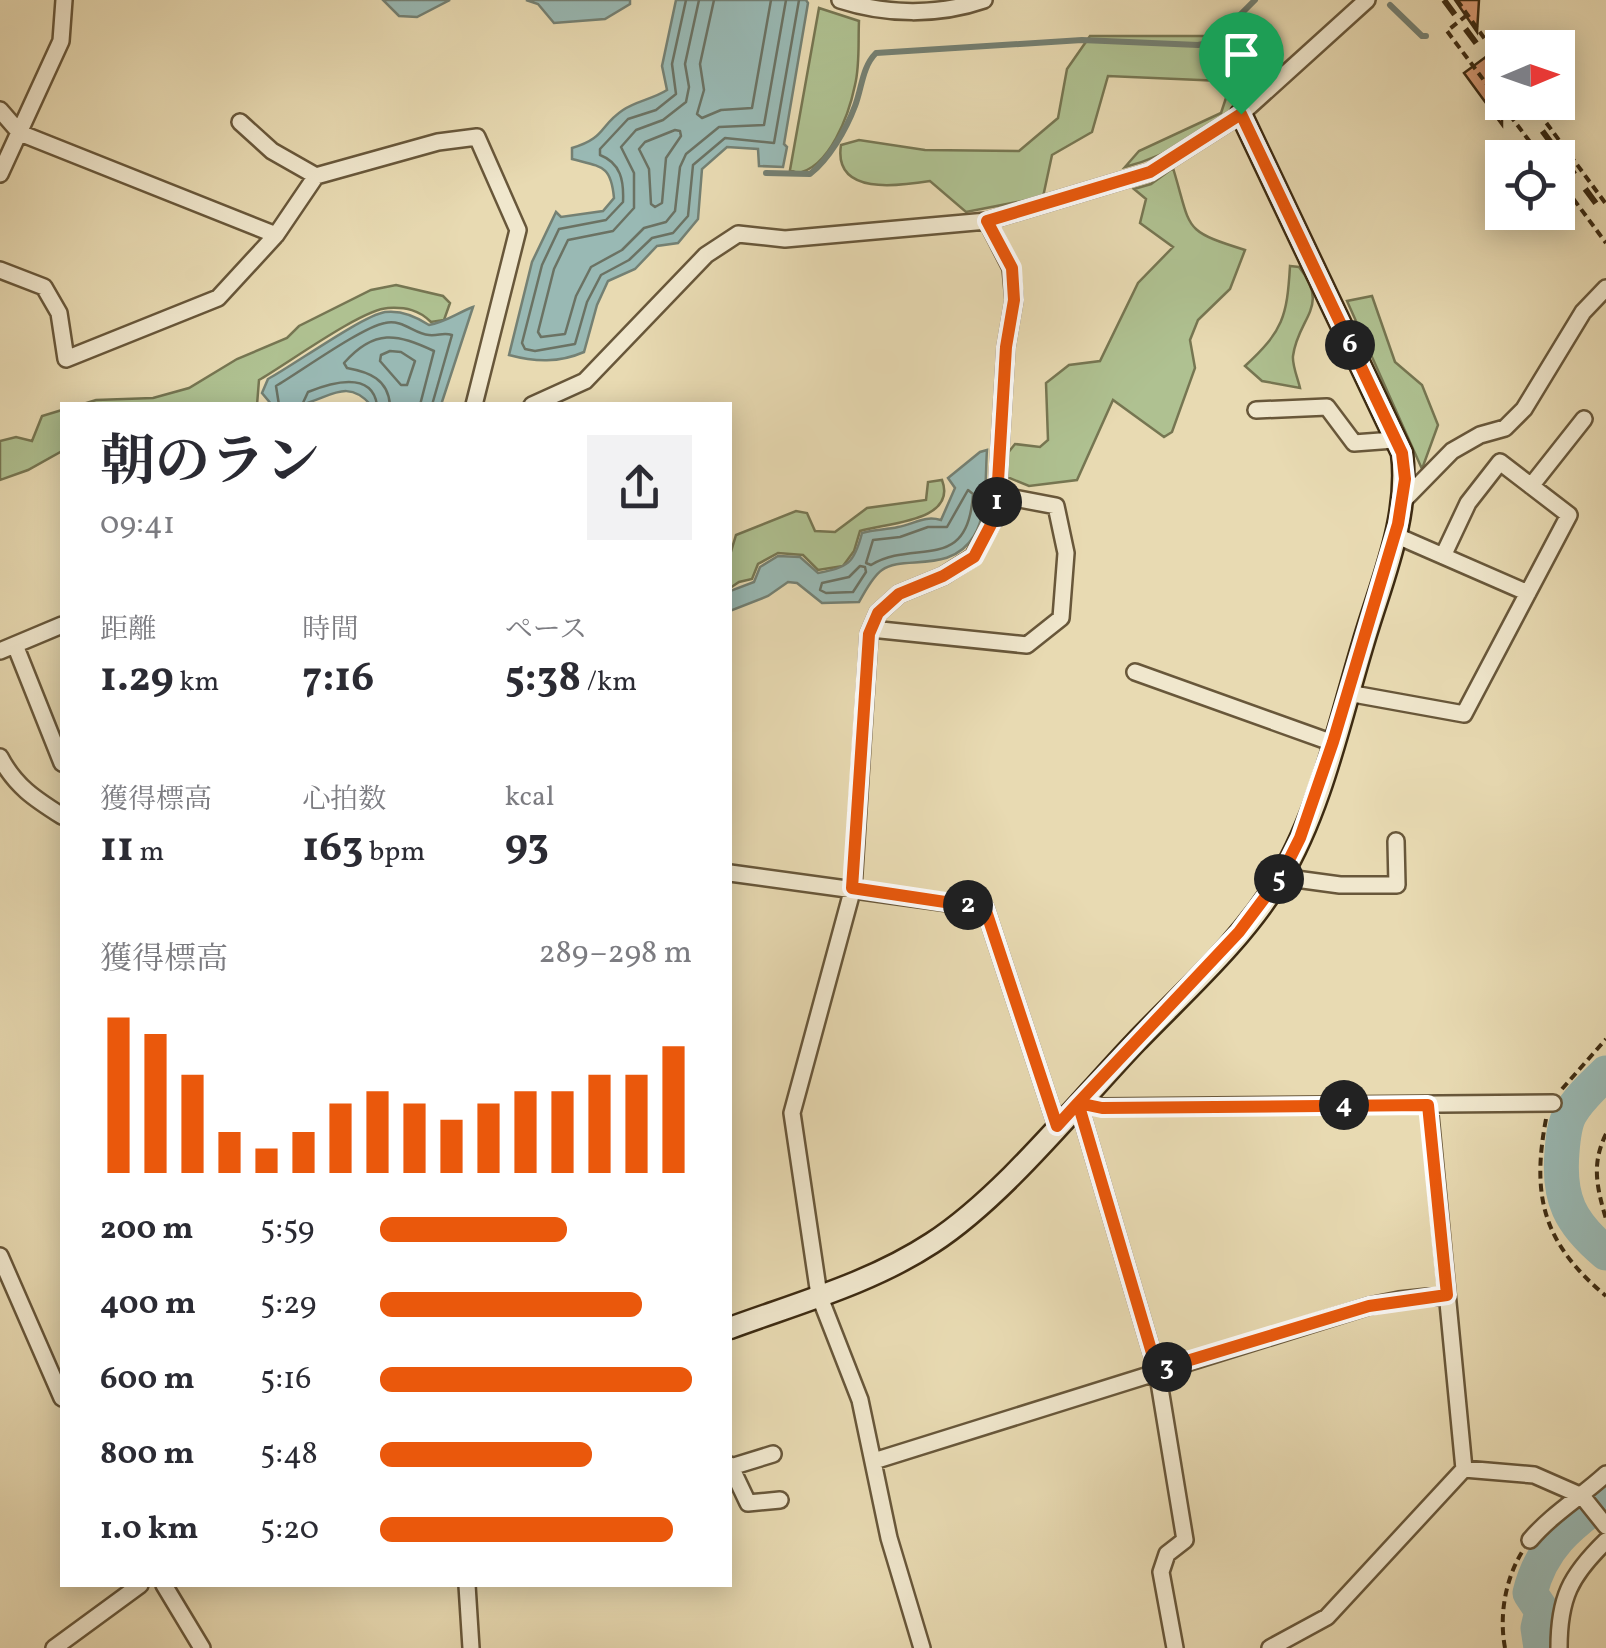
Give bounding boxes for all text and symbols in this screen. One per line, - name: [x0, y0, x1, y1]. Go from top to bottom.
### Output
- pin: [1199, 12, 1284, 115]
- icon: arrive: [1214, 27, 1269, 82]
- north arrow: [1485, 30, 1575, 120]
- map controls: [1485, 30, 1575, 230]
- button: locate: [1485, 140, 1575, 230]
- pin: 6: [1325, 320, 1375, 370]
- text: 6: [1342, 325, 1358, 364]
- text: 朝のラン: [100, 427, 320, 503]
- button: share: [587, 435, 692, 540]
- pin: 1: [972, 477, 1022, 527]
- text: 1: [991, 482, 1003, 521]
- text: 09:41: [100, 503, 175, 547]
- text: 距離: [100, 611, 156, 650]
- text: 時間: [302, 611, 358, 650]
- text: ペース: [505, 611, 587, 650]
- text: 1.29: [100, 650, 174, 709]
- text: 7:16: [302, 650, 374, 709]
- text: 5:38: [505, 650, 581, 709]
- text: km: [174, 663, 219, 702]
- text: /km: [581, 663, 637, 702]
- text: kcal: [505, 778, 554, 817]
- text: 獲得標高: [100, 781, 212, 820]
- text: 心拍数: [302, 781, 386, 820]
- text: 93: [505, 817, 549, 876]
- text: 11: [100, 820, 134, 879]
- text: 163: [302, 820, 363, 879]
- text: m: [134, 833, 164, 872]
- text: bpm: [363, 833, 425, 872]
- pin: 5: [1254, 854, 1304, 904]
- text: 5: [1272, 859, 1286, 898]
- pin: 2: [943, 880, 993, 930]
- text: 2: [961, 885, 975, 924]
- text: 289–298 m: [538, 932, 692, 976]
- text: 獲得標高: [100, 939, 228, 983]
- pin: 4: [1319, 1080, 1369, 1130]
- text: 4: [1336, 1085, 1352, 1124]
- text: 200 m: [100, 1208, 194, 1252]
- text: 5:59: [260, 1208, 314, 1252]
- text: 400 m: [100, 1283, 196, 1327]
- text: 5:29: [260, 1283, 316, 1327]
- pin: 3: [1142, 1342, 1192, 1392]
- text: 3: [1160, 1347, 1174, 1386]
- text: 600 m: [100, 1358, 195, 1402]
- text: 5:16: [260, 1358, 312, 1402]
- text: 800 m: [100, 1433, 195, 1477]
- text: 5:48: [260, 1433, 318, 1477]
- text: 1.0 km: [100, 1508, 198, 1552]
- text: 5:20: [260, 1508, 319, 1552]

